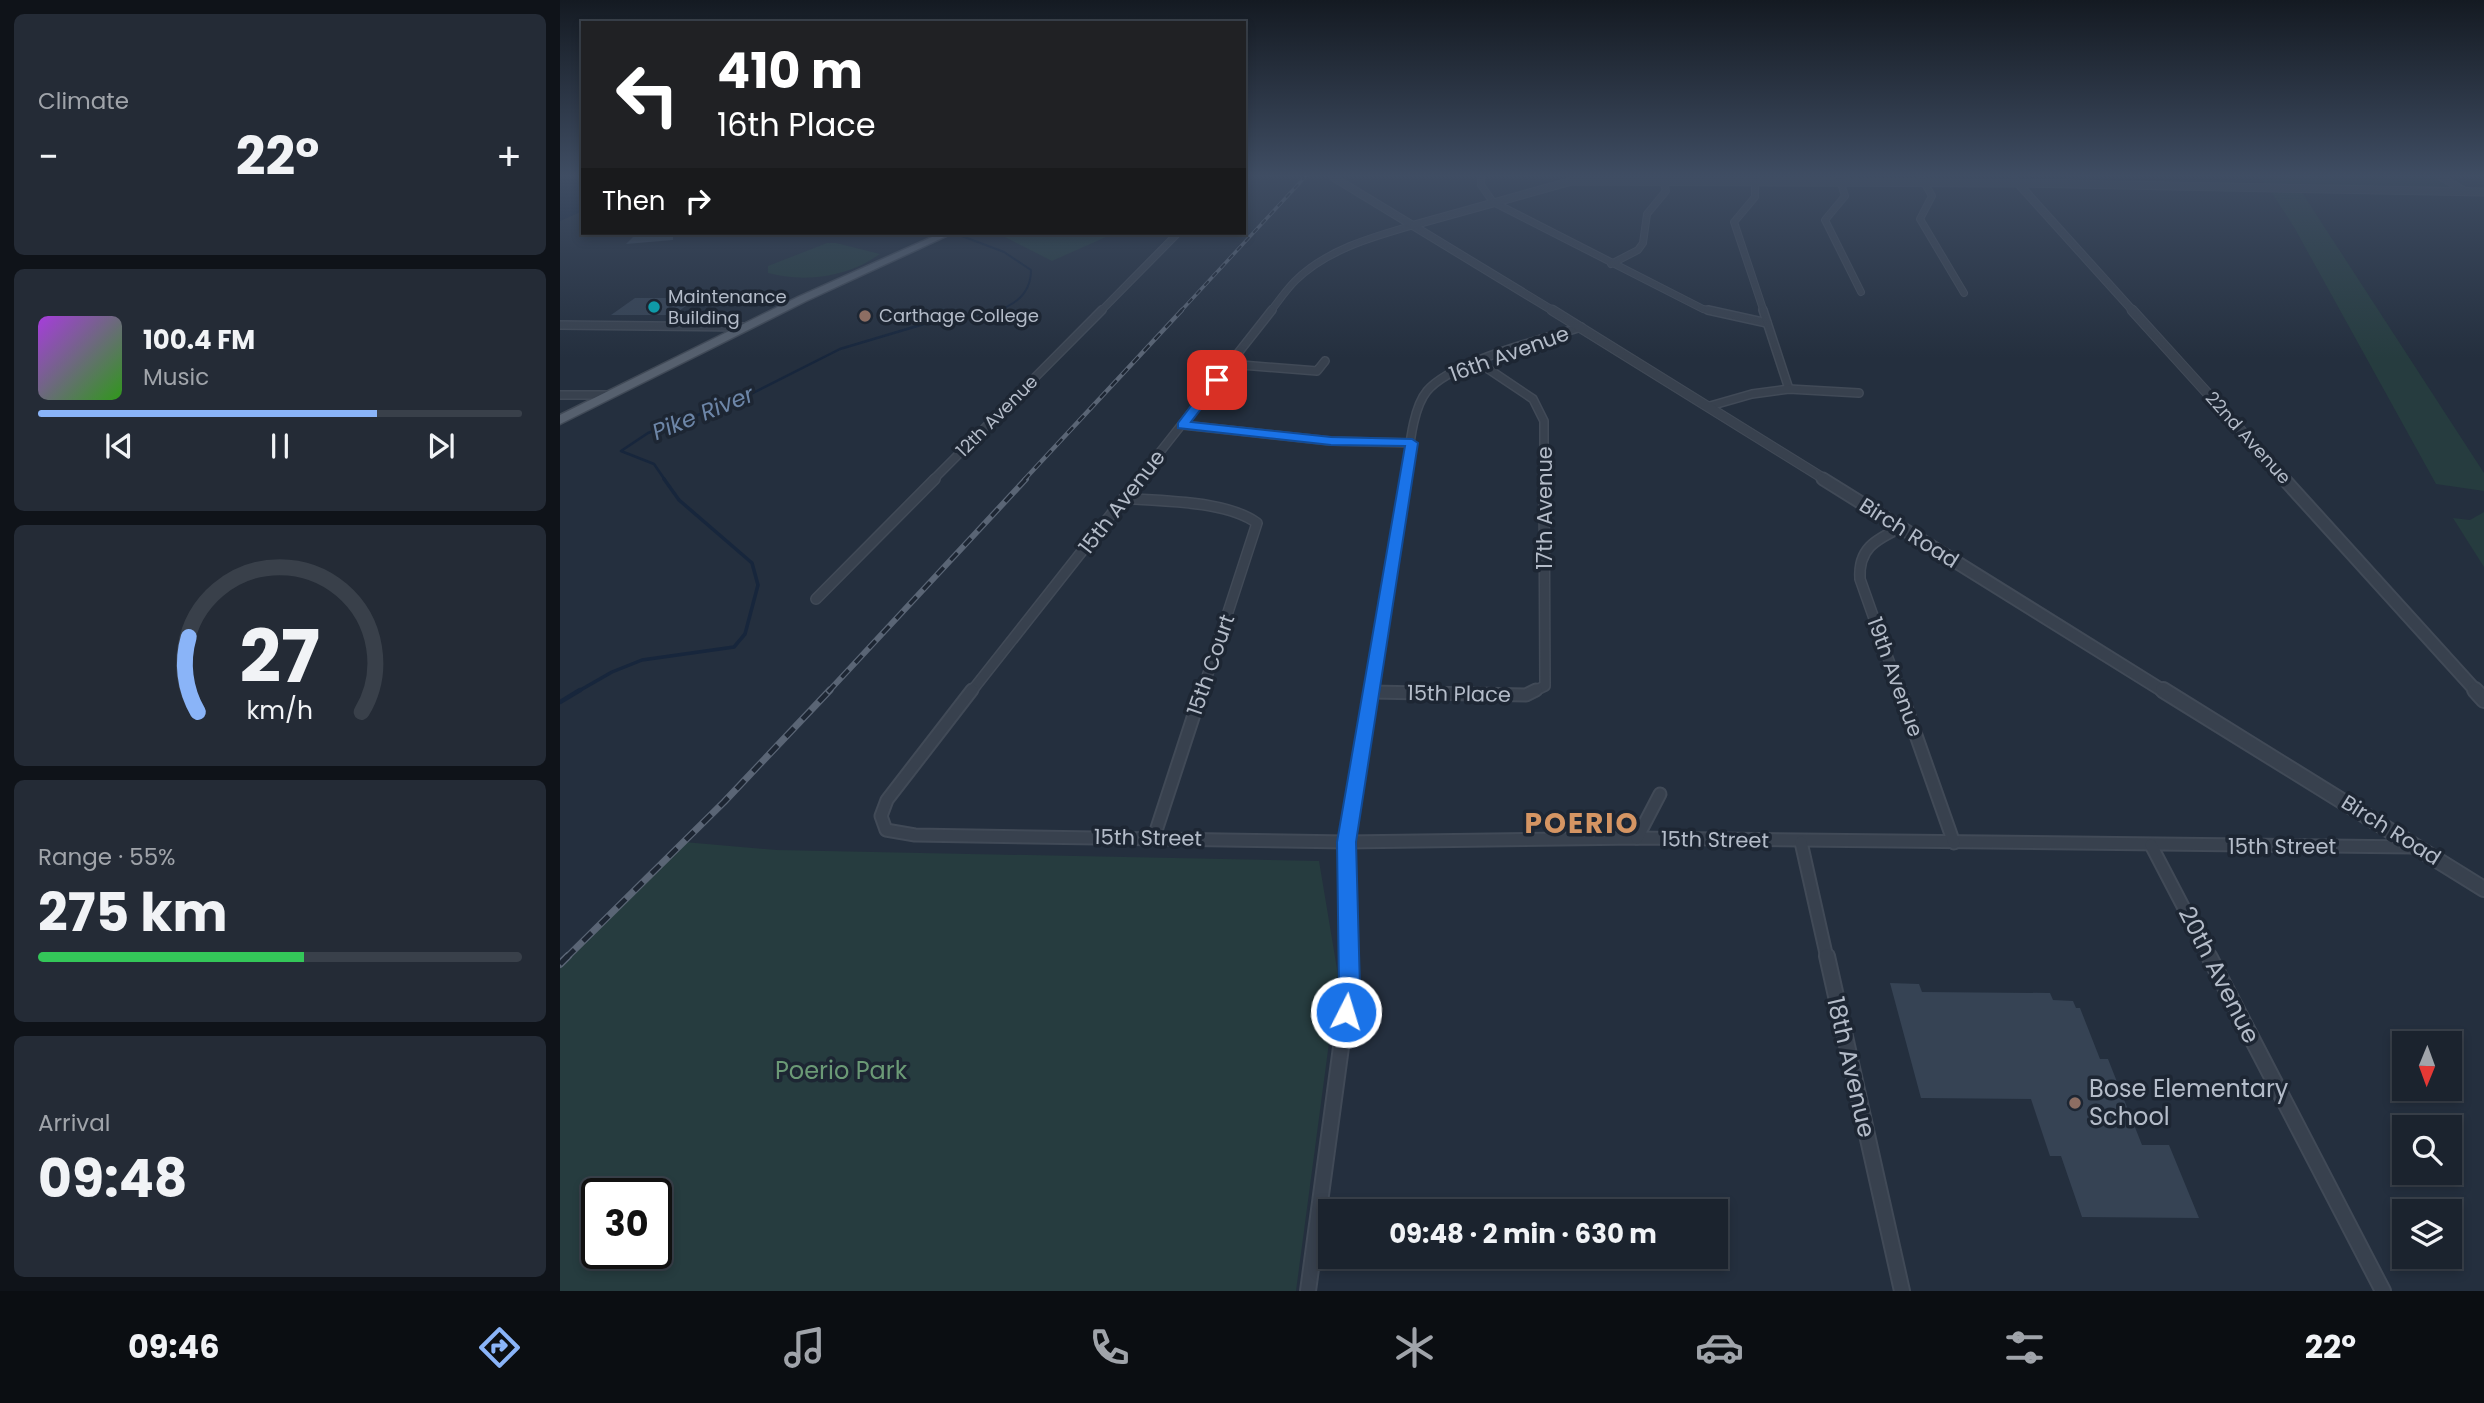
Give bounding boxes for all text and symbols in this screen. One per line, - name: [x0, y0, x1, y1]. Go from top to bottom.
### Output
- text: 410 m: [717, 37, 863, 105]
- icon: left: [602, 49, 693, 140]
- text: Climate: [38, 85, 129, 117]
- text: 16th Place: [717, 102, 876, 147]
- text: 22°: [236, 120, 319, 193]
- text: −: [38, 130, 59, 183]
- text: +: [496, 130, 522, 183]
- icon: right: [679, 182, 717, 220]
- text: Then: [602, 183, 665, 219]
- place label: Maintenance Building: [668, 284, 787, 330]
- marker: Maintenance Building: [646, 299, 662, 315]
- place label: Carthage College: [879, 303, 1039, 328]
- marker: Carthage College: [857, 308, 873, 324]
- street label: 16th Avenue: [1445, 318, 1573, 389]
- text: 100.4 FM: [143, 322, 255, 358]
- pin: [1187, 350, 1247, 410]
- text: Music: [143, 361, 209, 393]
- icon: arrive: [1198, 361, 1236, 399]
- street label: 12th Avenue: [950, 369, 1043, 462]
- water label: Pike River: [647, 378, 760, 448]
- street label: 22nd Avenue: [2200, 386, 2297, 489]
- icon: previous: [100, 427, 138, 465]
- icon: pause: [261, 427, 299, 465]
- icon: next: [422, 427, 460, 465]
- street label: 15th Avenue: [1072, 443, 1172, 560]
- street label: 17th Avenue: [1530, 446, 1559, 570]
- street label: Birch Road: [1854, 491, 1965, 575]
- text: 27: [240, 606, 320, 707]
- street label: 15th Court: [1180, 610, 1241, 719]
- street label: 19th Avenue: [1860, 613, 1931, 741]
- street label: 15th Place: [1407, 678, 1511, 709]
- text: km/h: [247, 692, 313, 727]
- street label: Birch Road: [2336, 788, 2447, 872]
- district label: POERIO: [1524, 804, 1640, 843]
- street label: 15th Street: [1094, 822, 1202, 853]
- street label: 15th Street: [1661, 824, 1769, 855]
- street label: 15th Street: [2228, 832, 2336, 861]
- text: Range · 55%: [38, 841, 176, 873]
- text: 275 km: [38, 876, 228, 949]
- street label: 20th Avenue: [2171, 901, 2268, 1049]
- position arrow: [1309, 975, 1383, 1049]
- street label: 18th Avenue: [1819, 993, 1884, 1140]
- north arrow: [2392, 1031, 2462, 1101]
- map controls: [2392, 1031, 2462, 1269]
- park label: Poerio Park: [775, 1054, 908, 1087]
- place label: Bose Elementary School: [2089, 1072, 2289, 1133]
- marker: Bose Elementary School: [2067, 1095, 2083, 1111]
- text: Arrival: [38, 1107, 110, 1139]
- button: search: [2392, 1115, 2462, 1185]
- text: 09:48: [38, 1142, 188, 1215]
- speed limit sign: 30: [581, 1178, 672, 1269]
- button: layers: [2392, 1199, 2462, 1269]
- text: 09:48 · 2 min · 630 m: [1389, 1216, 1657, 1252]
- icon: directions: [475, 1323, 524, 1372]
- icon: music: [780, 1323, 829, 1372]
- icon: phone: [1085, 1323, 1134, 1372]
- icon: climate: [1390, 1323, 1439, 1372]
- icon: car: [1695, 1323, 1744, 1372]
- icon: filters: [2000, 1323, 2049, 1372]
- text: 09:46: [128, 1324, 220, 1369]
- text: 22°: [2305, 1324, 2356, 1369]

